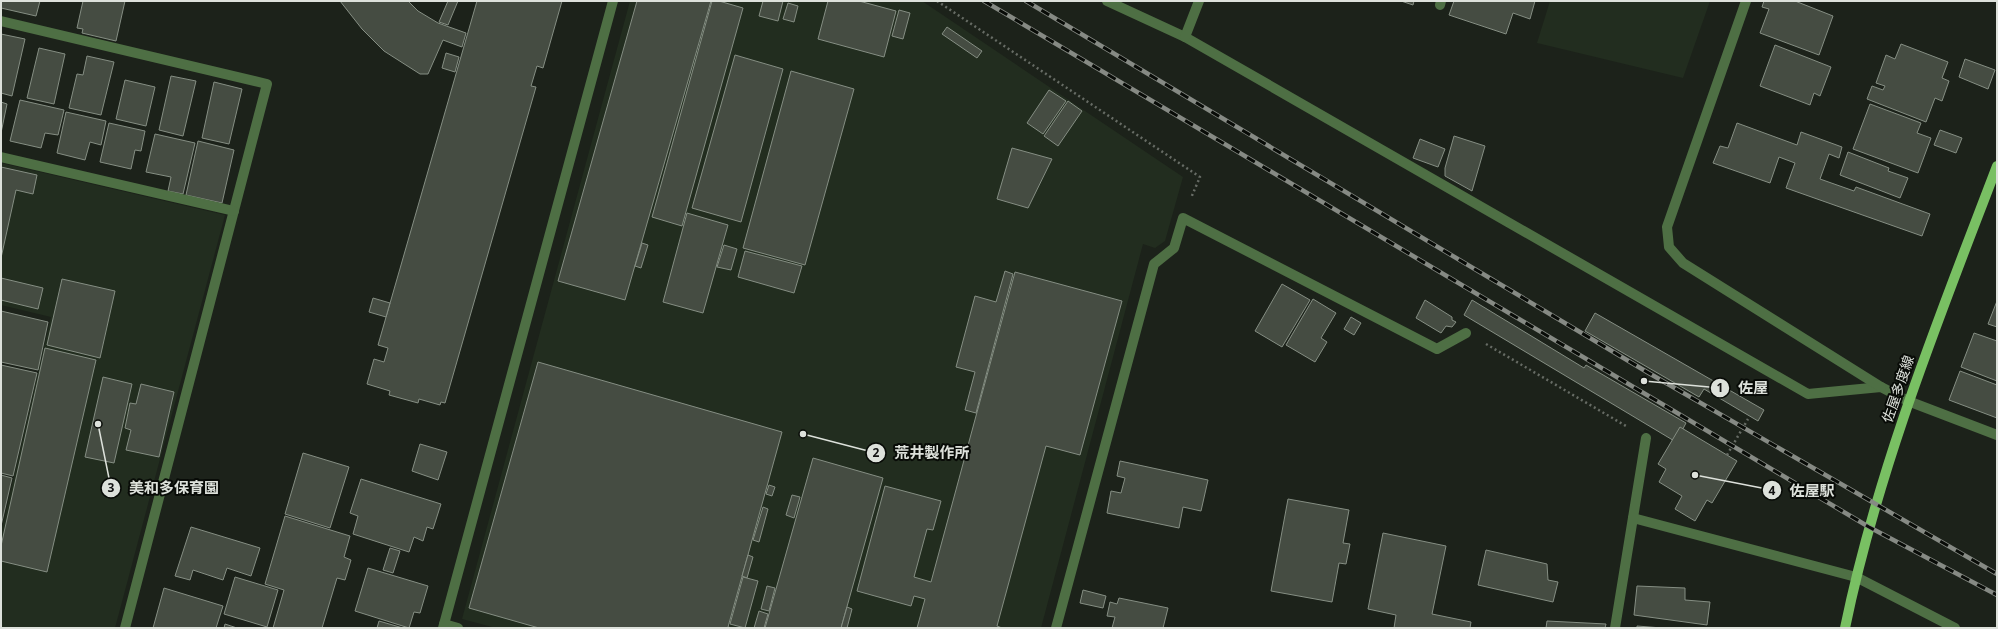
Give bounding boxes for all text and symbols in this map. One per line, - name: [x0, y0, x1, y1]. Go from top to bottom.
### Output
- street label: 佐屋多度線: [1877, 353, 1918, 425]
- callout: 佐屋: [1710, 374, 1776, 401]
- text: 佐屋: [1738, 377, 1768, 397]
- text: 1: [1717, 379, 1723, 396]
- callout: 荒井製作所: [866, 440, 977, 467]
- text: 荒井製作所: [894, 442, 970, 462]
- text: 2: [873, 444, 880, 461]
- callout: 美和多保育園: [101, 475, 227, 502]
- text: 美和多保育園: [129, 477, 219, 497]
- callout: 佐屋駅: [1762, 477, 1843, 504]
- text: 3: [108, 479, 115, 496]
- text: 佐屋駅: [1789, 480, 1835, 500]
- text: 4: [1769, 482, 1776, 499]

